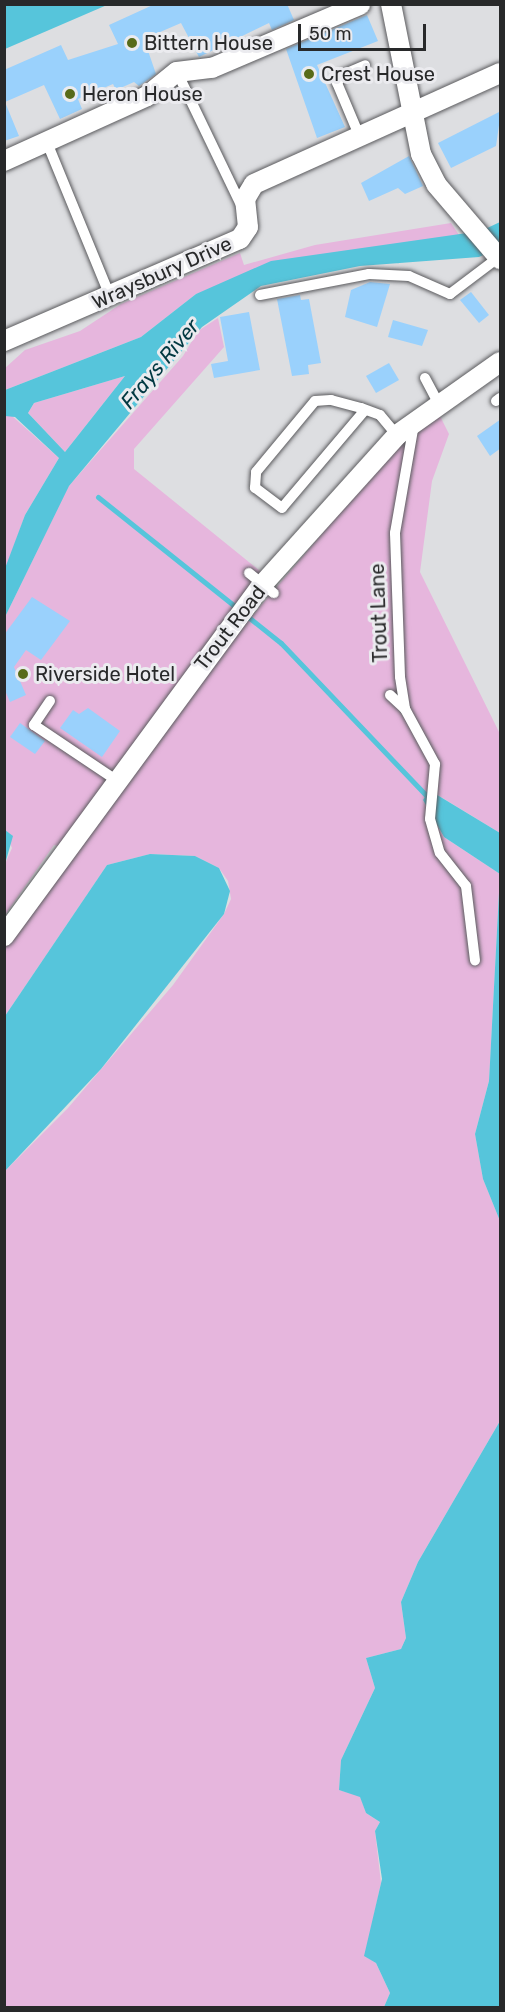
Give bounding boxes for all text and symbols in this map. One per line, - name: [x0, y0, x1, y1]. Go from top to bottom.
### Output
- scale bar: [301, 12, 428, 50]
- text: 50 m: [309, 23, 352, 45]
- place label: Bittern House: [144, 31, 273, 55]
- marker: Bittern House: [125, 36, 139, 50]
- place label: Crest House: [321, 62, 435, 86]
- marker: Crest House: [302, 67, 316, 81]
- place label: Heron House: [82, 82, 203, 106]
- marker: Heron House: [63, 87, 77, 101]
- street label: Wraysbury Drive: [88, 231, 236, 315]
- water label: Frays River: [115, 314, 205, 414]
- street label: Trout Lane: [365, 563, 393, 663]
- street label: Trout Road: [189, 581, 271, 675]
- place label: Riverside Hotel: [35, 662, 175, 686]
- marker: Riverside Hotel: [16, 667, 30, 681]

